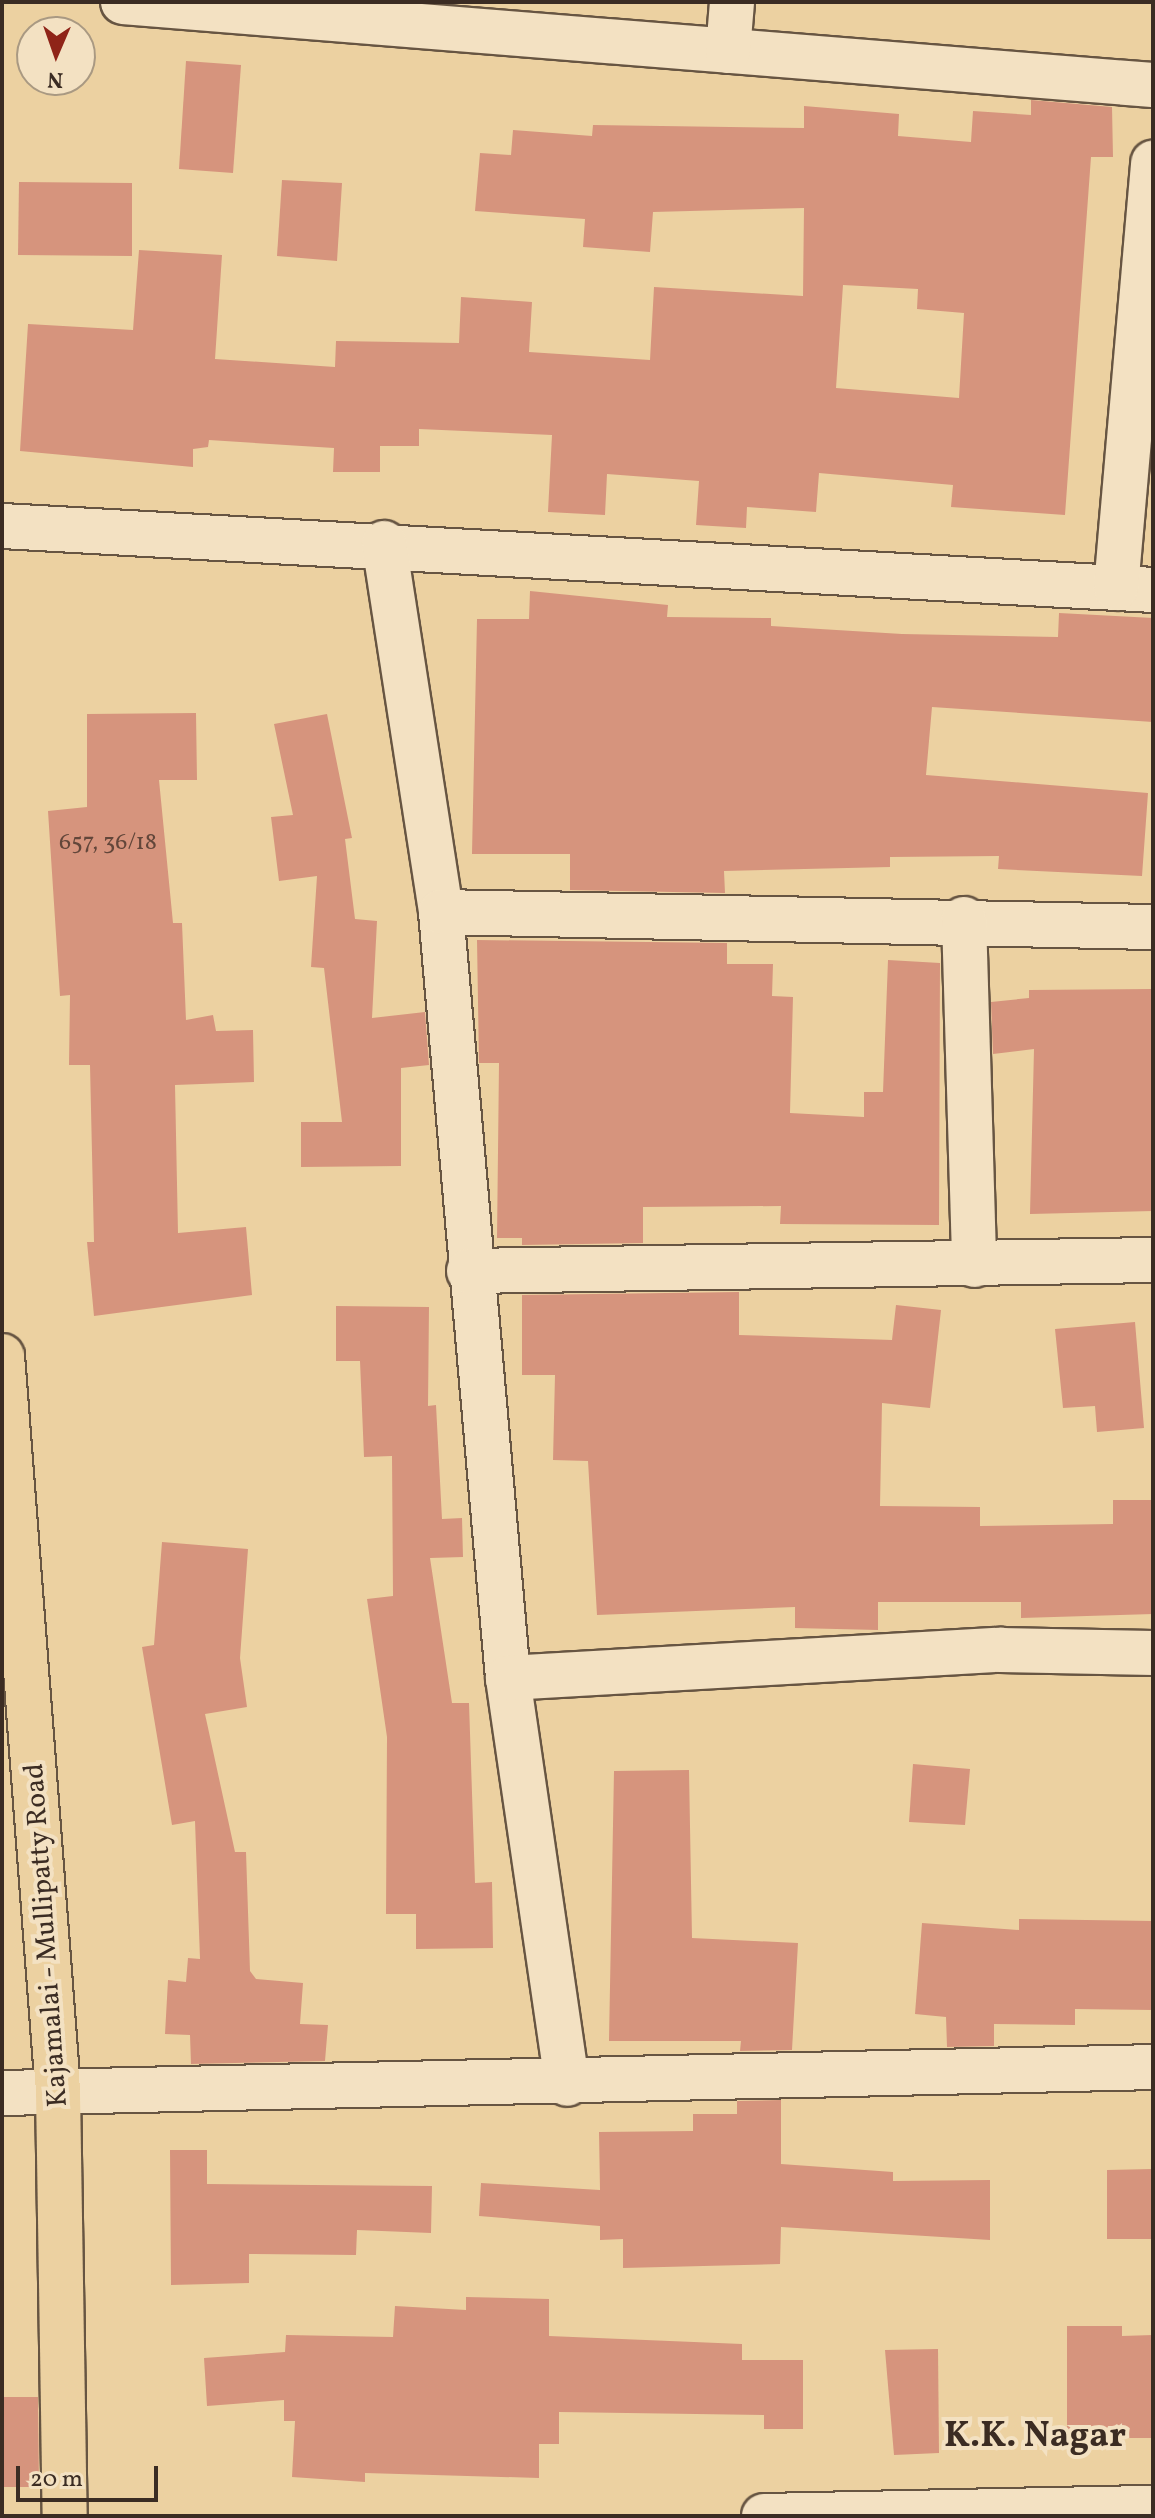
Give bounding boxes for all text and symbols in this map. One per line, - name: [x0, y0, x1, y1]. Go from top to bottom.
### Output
- north arrow: [16, 16, 96, 96]
- text: N: [47, 63, 64, 94]
- house number: 657, 36/18: [59, 830, 157, 858]
- street label: Kajamalai - Mullipatty Road: [18, 1761, 76, 2109]
- district label: K.K. Nagar: [944, 2416, 1126, 2460]
- scale bar: [20, 2450, 162, 2500]
- text: 20 m: [30, 2463, 83, 2497]

